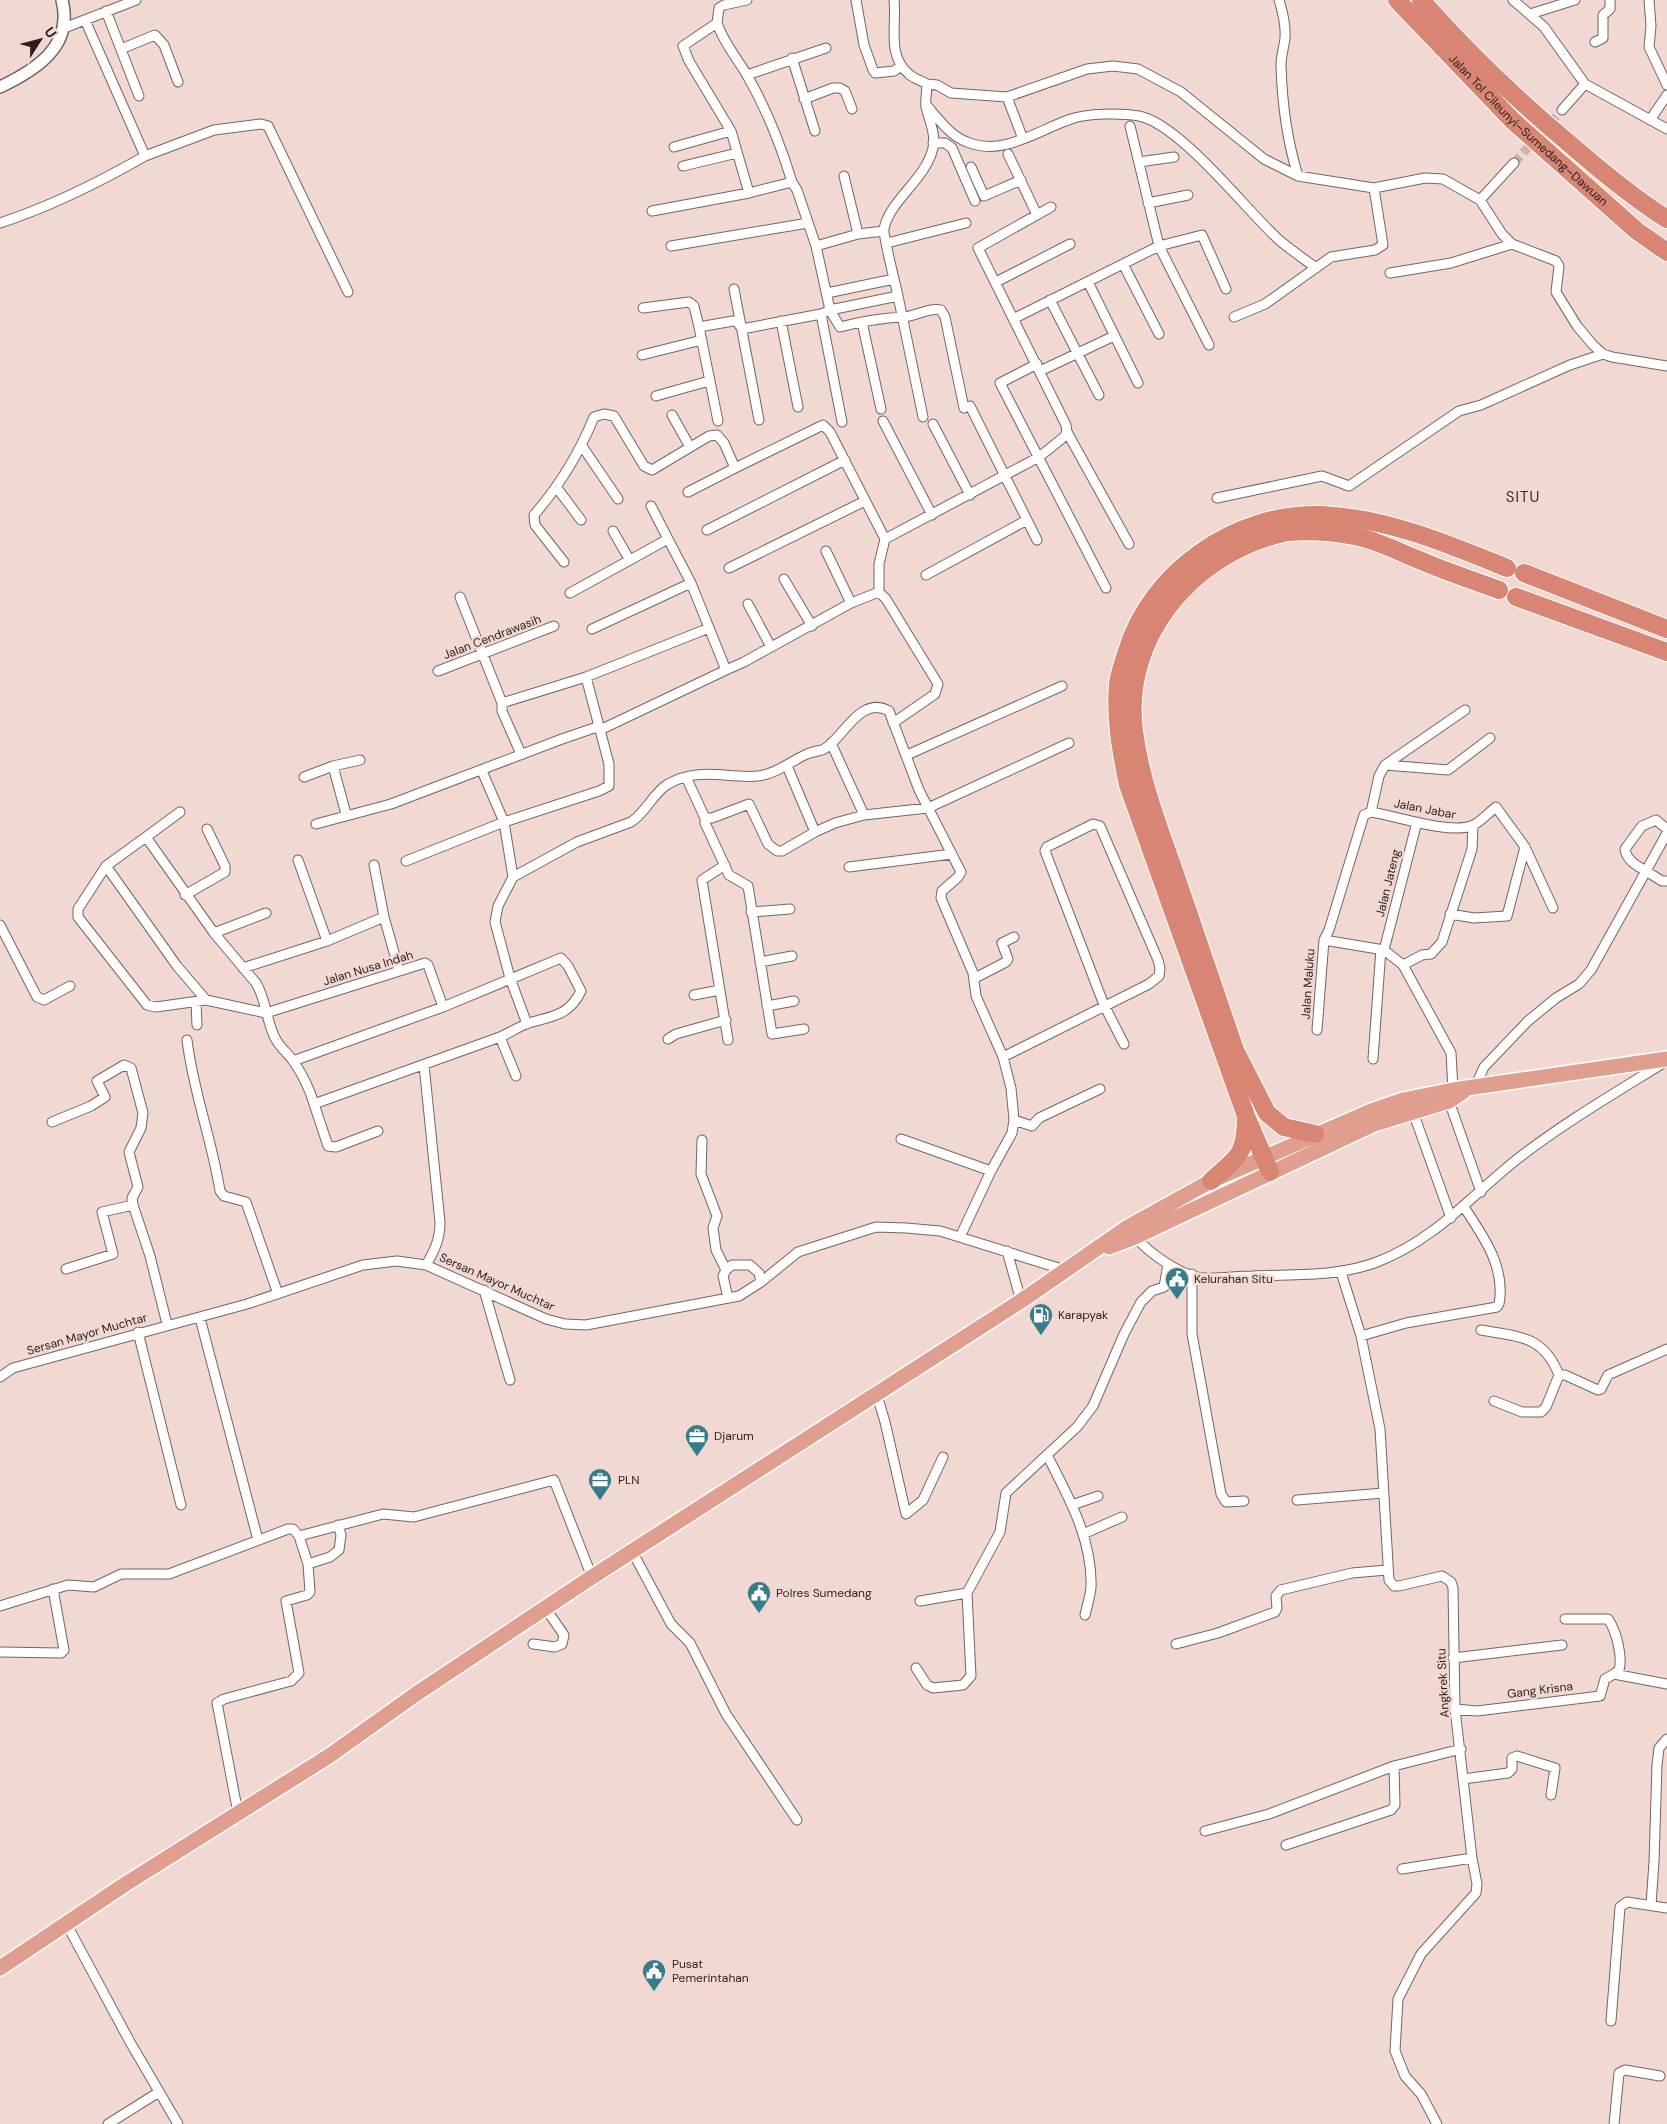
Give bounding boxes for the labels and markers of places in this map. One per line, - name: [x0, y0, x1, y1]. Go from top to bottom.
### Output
- public building icon: Kelurahan Situ: [1164, 1266, 1190, 1300]
- place label: Kelurahan Situ: [1194, 1271, 1273, 1287]
- fuel station icon: Karapyak: [1028, 1302, 1054, 1336]
- place label: Karapyak: [1058, 1307, 1108, 1323]
- office icon: Djarum: [684, 1423, 710, 1457]
- place label: Djarum: [714, 1428, 754, 1444]
- office icon: PLN: [587, 1467, 613, 1501]
- place label: PLN: [618, 1472, 640, 1488]
- public building icon: Polres Sumedang: [746, 1580, 772, 1614]
- place label: Polres Sumedang: [776, 1585, 872, 1601]
- place label: Pusat Pemerintahan: [672, 1956, 749, 1986]
- public building icon: Pusat Pemerintahan: [641, 1958, 667, 1992]

